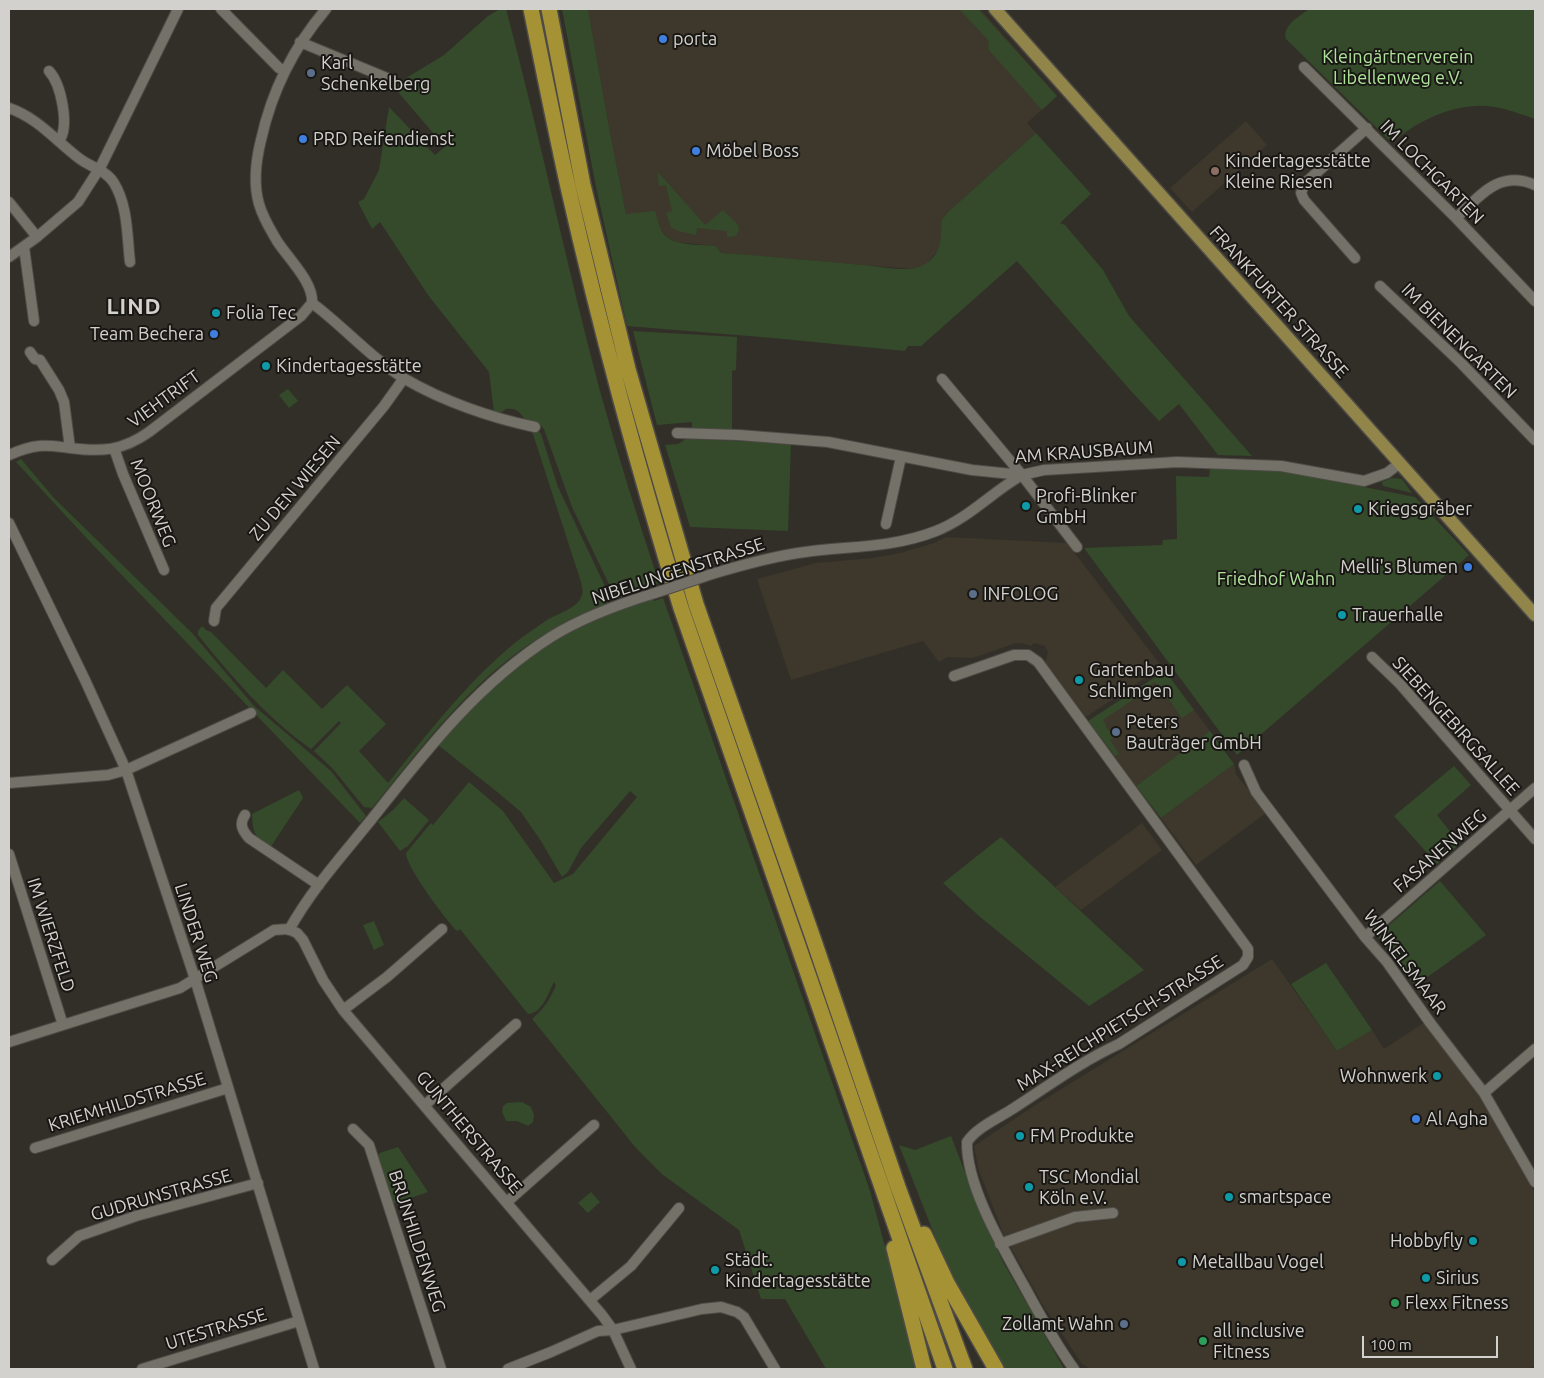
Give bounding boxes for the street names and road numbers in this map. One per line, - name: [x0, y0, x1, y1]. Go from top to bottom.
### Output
- street label: IM LOCHGARTEN: [1375, 115, 1489, 229]
- street label: FRANKFURTER STRASSE: [1205, 221, 1353, 383]
- street label: IM BIENENGARTEN: [1397, 279, 1521, 403]
- street label: VIEHTRIFT: [124, 365, 204, 433]
- street label: ZU DEN WIESEN: [245, 431, 345, 545]
- street label: AM KRAUSBAUM: [1014, 436, 1154, 468]
- street label: MOORWEG: [126, 456, 180, 550]
- street label: NIBELUNGENSTRASSE: [589, 533, 767, 609]
- street label: SIEBENGEBIRGSALLEE: [1388, 652, 1524, 800]
- street label: FASANENWEG: [1389, 805, 1491, 897]
- street label: IM WIERZFELD: [22, 875, 80, 995]
- street label: LINDER WEG: [170, 881, 222, 985]
- street label: WINKELSMAAR: [1359, 906, 1451, 1018]
- street label: MAX-REICHPIETSCH-STRASSE: [1013, 951, 1227, 1095]
- street label: GUNTHERSTRASSE: [412, 1066, 526, 1198]
- street label: KRIEMHILDSTRASSE: [46, 1068, 208, 1136]
- street label: GUDRUNSTRASSE: [88, 1165, 234, 1225]
- street label: BRUNHILDENWEG: [384, 1167, 450, 1315]
- street label: UTESTRASSE: [163, 1303, 269, 1355]

